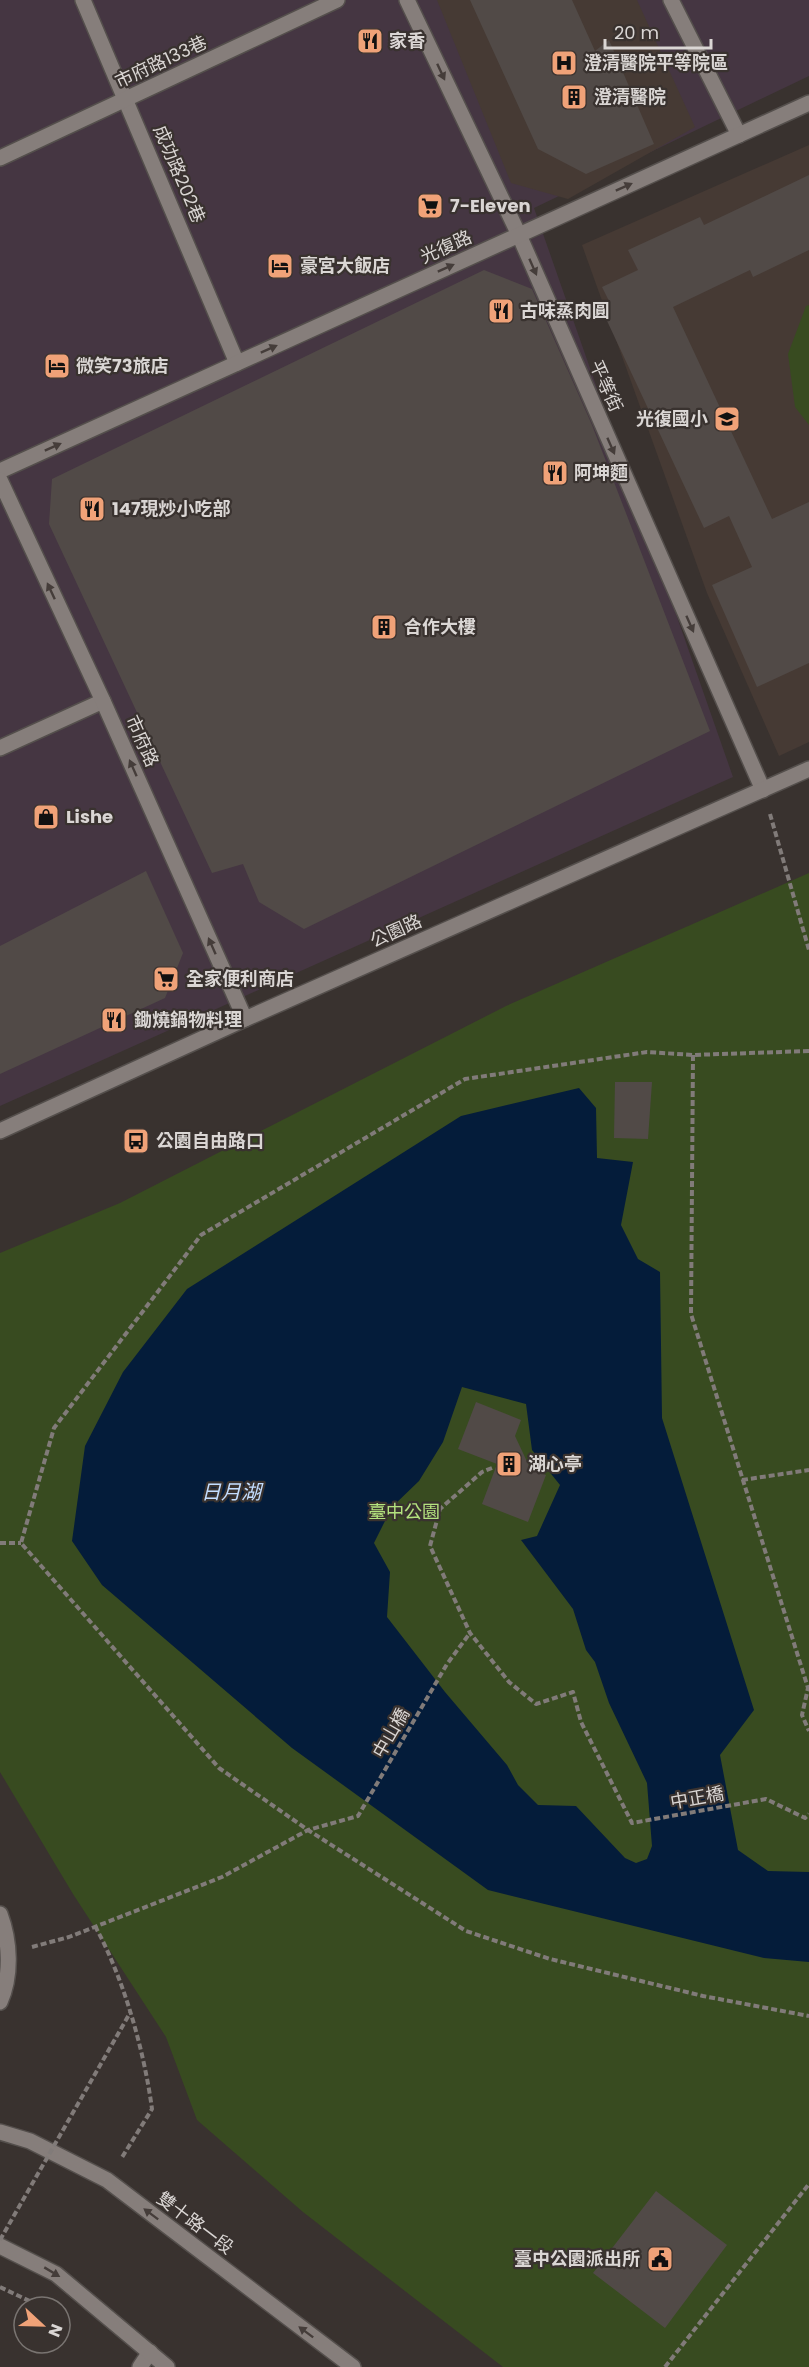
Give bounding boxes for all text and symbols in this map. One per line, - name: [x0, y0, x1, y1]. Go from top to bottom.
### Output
- scale bar: [605, 12, 712, 50]
- text: 20 m: [614, 20, 659, 45]
- restaurant icon: 家香: [355, 26, 385, 56]
- place label: 家香: [389, 28, 425, 53]
- street label: 市府路133巷: [111, 29, 211, 94]
- hospital icon: 澄清醫院平等院區: [549, 48, 579, 78]
- place label: 澄清醫院平等院區: [584, 50, 728, 75]
- one-way arrow: [437, 63, 446, 80]
- building icon: 澄清醫院: [559, 82, 589, 112]
- place label: 澄清醫院: [594, 84, 666, 109]
- street label: 成功路202巷: [148, 121, 211, 227]
- one-way arrow: [615, 182, 633, 192]
- supermarket icon: 7-Eleven: [415, 191, 445, 221]
- place label: 7-Eleven: [450, 193, 531, 218]
- street label: 光復路: [416, 224, 476, 269]
- hotel icon: 豪宮大飯店: [265, 251, 295, 281]
- place label: 豪宮大飯店: [300, 253, 390, 278]
- one-way arrow: [528, 259, 538, 277]
- one-way arrow: [438, 263, 456, 273]
- restaurant icon: 古味蒸肉圓: [486, 296, 516, 326]
- place label: 古味蒸肉圓: [520, 298, 610, 323]
- one-way arrow: [260, 344, 277, 353]
- hotel icon: 微笑73旅店: [42, 351, 72, 381]
- place label: 微笑73旅店: [76, 353, 169, 378]
- street label: 平等街: [584, 356, 629, 416]
- school or university icon: 光復國小: [712, 404, 742, 434]
- place label: 光復國小: [636, 406, 708, 431]
- one-way arrow: [607, 437, 616, 454]
- one-way arrow: [45, 442, 63, 452]
- restaurant icon: 阿坤麵: [540, 458, 570, 488]
- place label: 阿坤麵: [574, 460, 628, 485]
- restaurant icon: 147現炒小吃部: [77, 494, 107, 524]
- place label: 147現炒小吃部: [112, 496, 231, 521]
- one-way arrow: [47, 582, 56, 599]
- building icon: 合作大樓: [369, 612, 399, 642]
- place label: 合作大樓: [404, 614, 476, 639]
- one-way arrow: [685, 616, 695, 634]
- street label: 市府路: [120, 711, 165, 771]
- one-way arrow: [128, 760, 137, 777]
- shop icon: Lishe: [31, 802, 61, 832]
- place label: Lishe: [66, 804, 113, 829]
- street label: 公園路: [366, 908, 426, 953]
- one-way arrow: [208, 938, 217, 955]
- supermarket icon: 全家便利商店: [151, 964, 181, 994]
- place label: 全家便利商店: [186, 966, 294, 991]
- restaurant icon: 鋤燒鍋物料理: [99, 1005, 129, 1035]
- place label: 鋤燒鍋物料理: [134, 1007, 242, 1032]
- bus stop icon: 公園自由路口: [121, 1126, 151, 1156]
- place label: 公園自由路口: [156, 1128, 264, 1153]
- building icon: 湖心亭: [494, 1449, 524, 1479]
- place label: 湖心亭: [528, 1451, 582, 1476]
- water label: 日月湖: [201, 1478, 264, 1506]
- park label: 臺中公園: [368, 1499, 440, 1524]
- street label: 中山橋: [366, 1703, 415, 1762]
- street label: 中正橋: [668, 1781, 726, 1815]
- street label: 雙十路一段: [152, 2186, 239, 2260]
- one-way arrow: [143, 2207, 159, 2220]
- public building icon: 臺中公園派出所: [645, 2244, 675, 2274]
- place label: 臺中公園派出所: [514, 2246, 640, 2271]
- one-way arrow: [44, 2267, 60, 2278]
- north arrow: [12, 2295, 72, 2355]
- text: N: [43, 2321, 68, 2340]
- one-way arrow: [299, 2326, 314, 2338]

